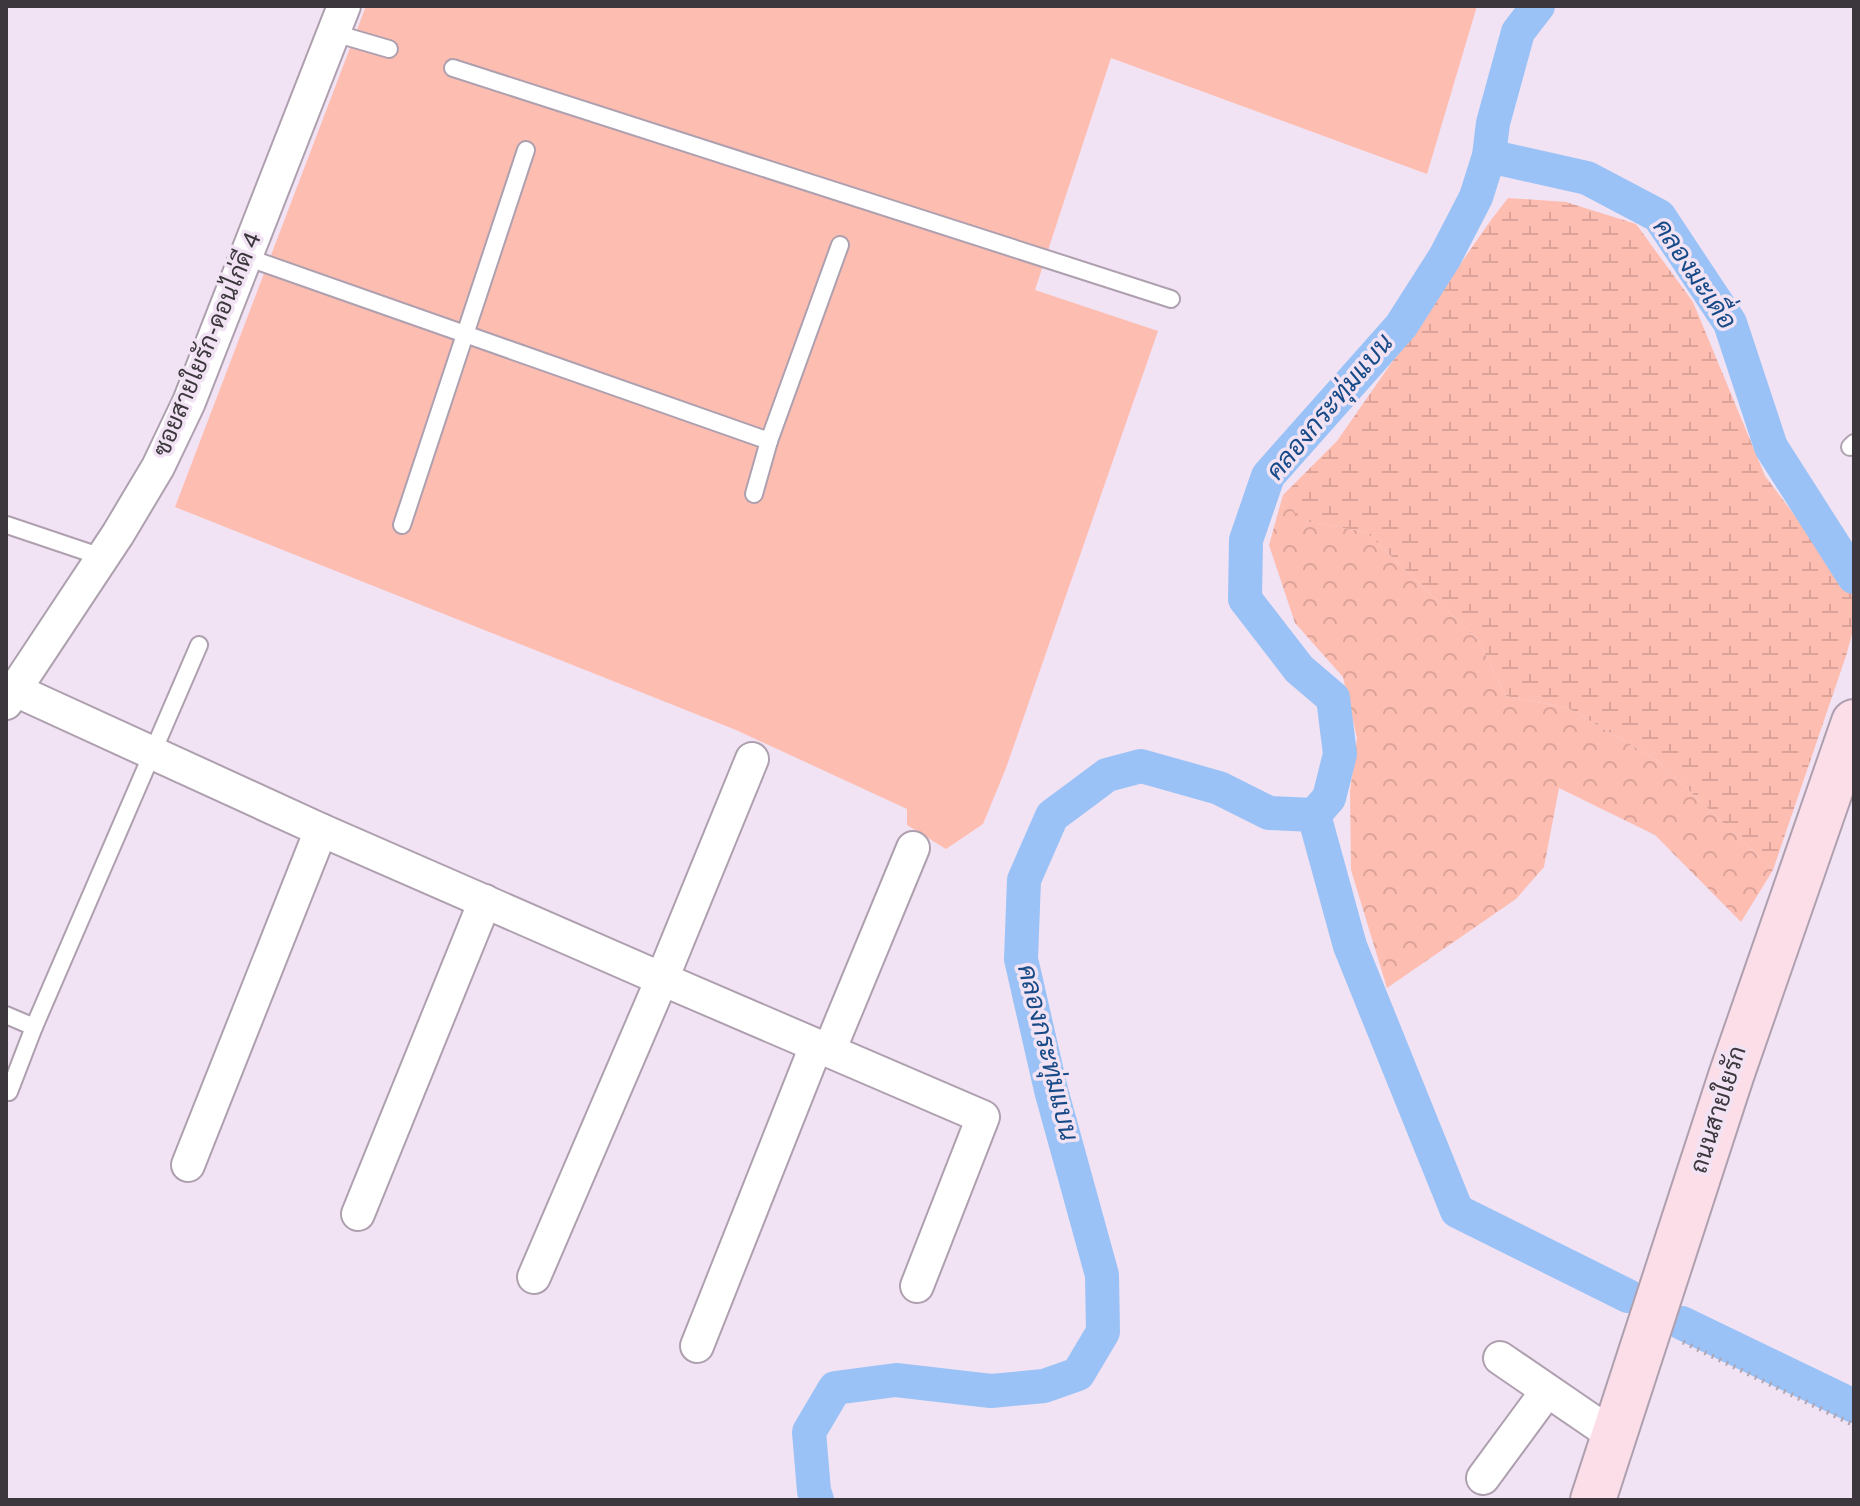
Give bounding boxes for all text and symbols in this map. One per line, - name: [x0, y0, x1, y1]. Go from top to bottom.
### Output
- water label: คลองมะเดื่อ: [1644, 209, 1749, 337]
- street label: ซอยสายใยรัก-ดอนไก่ดี 4: [145, 227, 270, 462]
- water label: คลองกระทุ่มแบน: [1260, 327, 1402, 488]
- water label: คลองกระทุ่มแบน: [1008, 961, 1085, 1145]
- street label: ถนนสายใยรัก: [1682, 1042, 1755, 1177]

